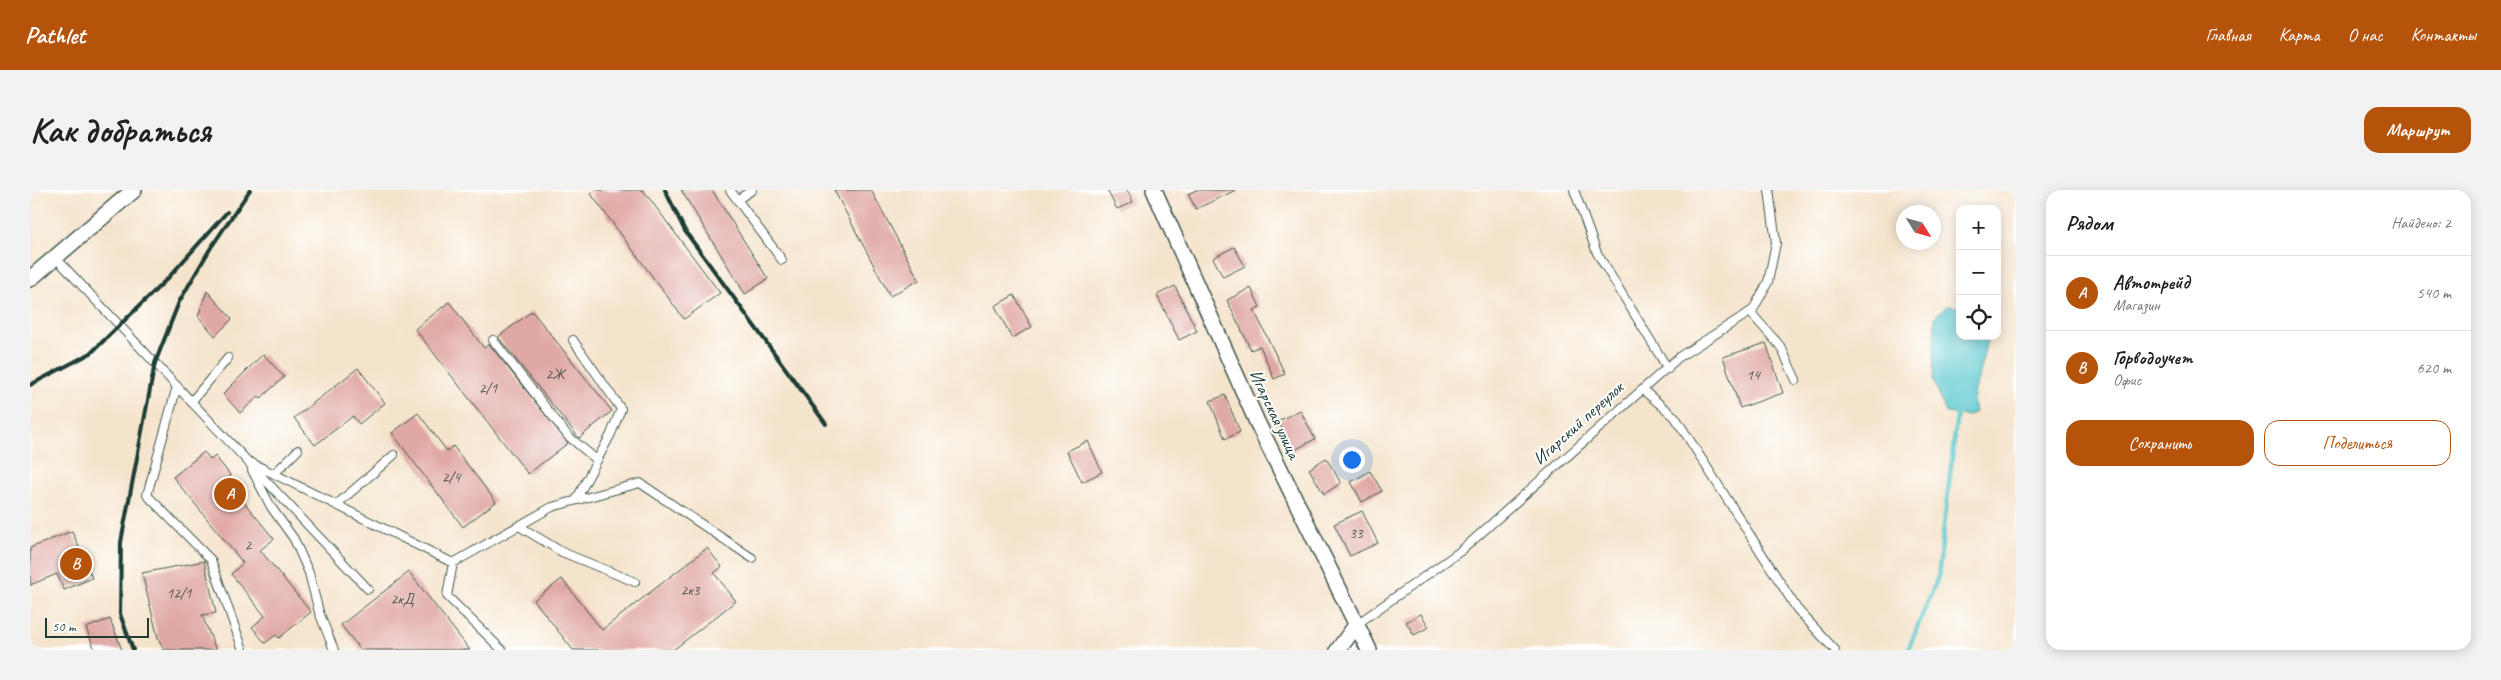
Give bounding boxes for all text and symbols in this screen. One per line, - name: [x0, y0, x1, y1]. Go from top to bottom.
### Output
- text: Pathlet: [25, 20, 85, 50]
- text: Главная: [2206, 24, 2251, 46]
- text: Карта: [2279, 24, 2320, 46]
- text: О нас: [2348, 24, 2383, 46]
- text: Контакты: [2411, 24, 2476, 46]
- button: Маршрут: [2364, 107, 2471, 153]
- text: Как добраться: [30, 108, 211, 153]
- north arrow: [1896, 205, 1941, 250]
- map controls: [1956, 205, 2001, 340]
- button: +: [1956, 205, 2001, 250]
- text: Рядом: [2066, 210, 2113, 236]
- text: Найдено: 2: [2391, 213, 2451, 233]
- button: −: [1956, 250, 2001, 295]
- text: Автотрейд: [2113, 271, 2190, 295]
- text: A: [2078, 283, 2086, 303]
- text: 540 m: [2417, 283, 2451, 303]
- button: locate: [1956, 295, 2001, 340]
- text: Магазин: [2113, 295, 2160, 315]
- text: Горводоучет: [2113, 346, 2192, 370]
- text: B: [2078, 358, 2086, 378]
- text: 620 m: [2417, 358, 2451, 378]
- house number: 2Ж: [545, 365, 567, 384]
- street label: Игарская улица: [1245, 366, 1306, 464]
- house number: 14: [1746, 366, 1761, 385]
- text: Офис: [2113, 370, 2141, 390]
- street label: Игарский переулок: [1528, 375, 1630, 469]
- house number: 2/1: [479, 379, 498, 398]
- button: Сохранить: [2066, 420, 2254, 466]
- button: Поделиться: [2264, 420, 2451, 466]
- your location: [1339, 447, 1365, 473]
- house number: 2/4: [442, 468, 461, 487]
- pin: A: [214, 475, 246, 513]
- house number: 33: [1349, 524, 1364, 543]
- house number: 2: [245, 536, 253, 555]
- pin: B: [60, 545, 92, 583]
- house number: 2к3: [680, 581, 701, 600]
- house number: 12/1: [166, 584, 193, 603]
- house number: 2кД: [390, 590, 415, 609]
- scale bar: [45, 615, 149, 638]
- text: 50 m: [52, 618, 76, 635]

